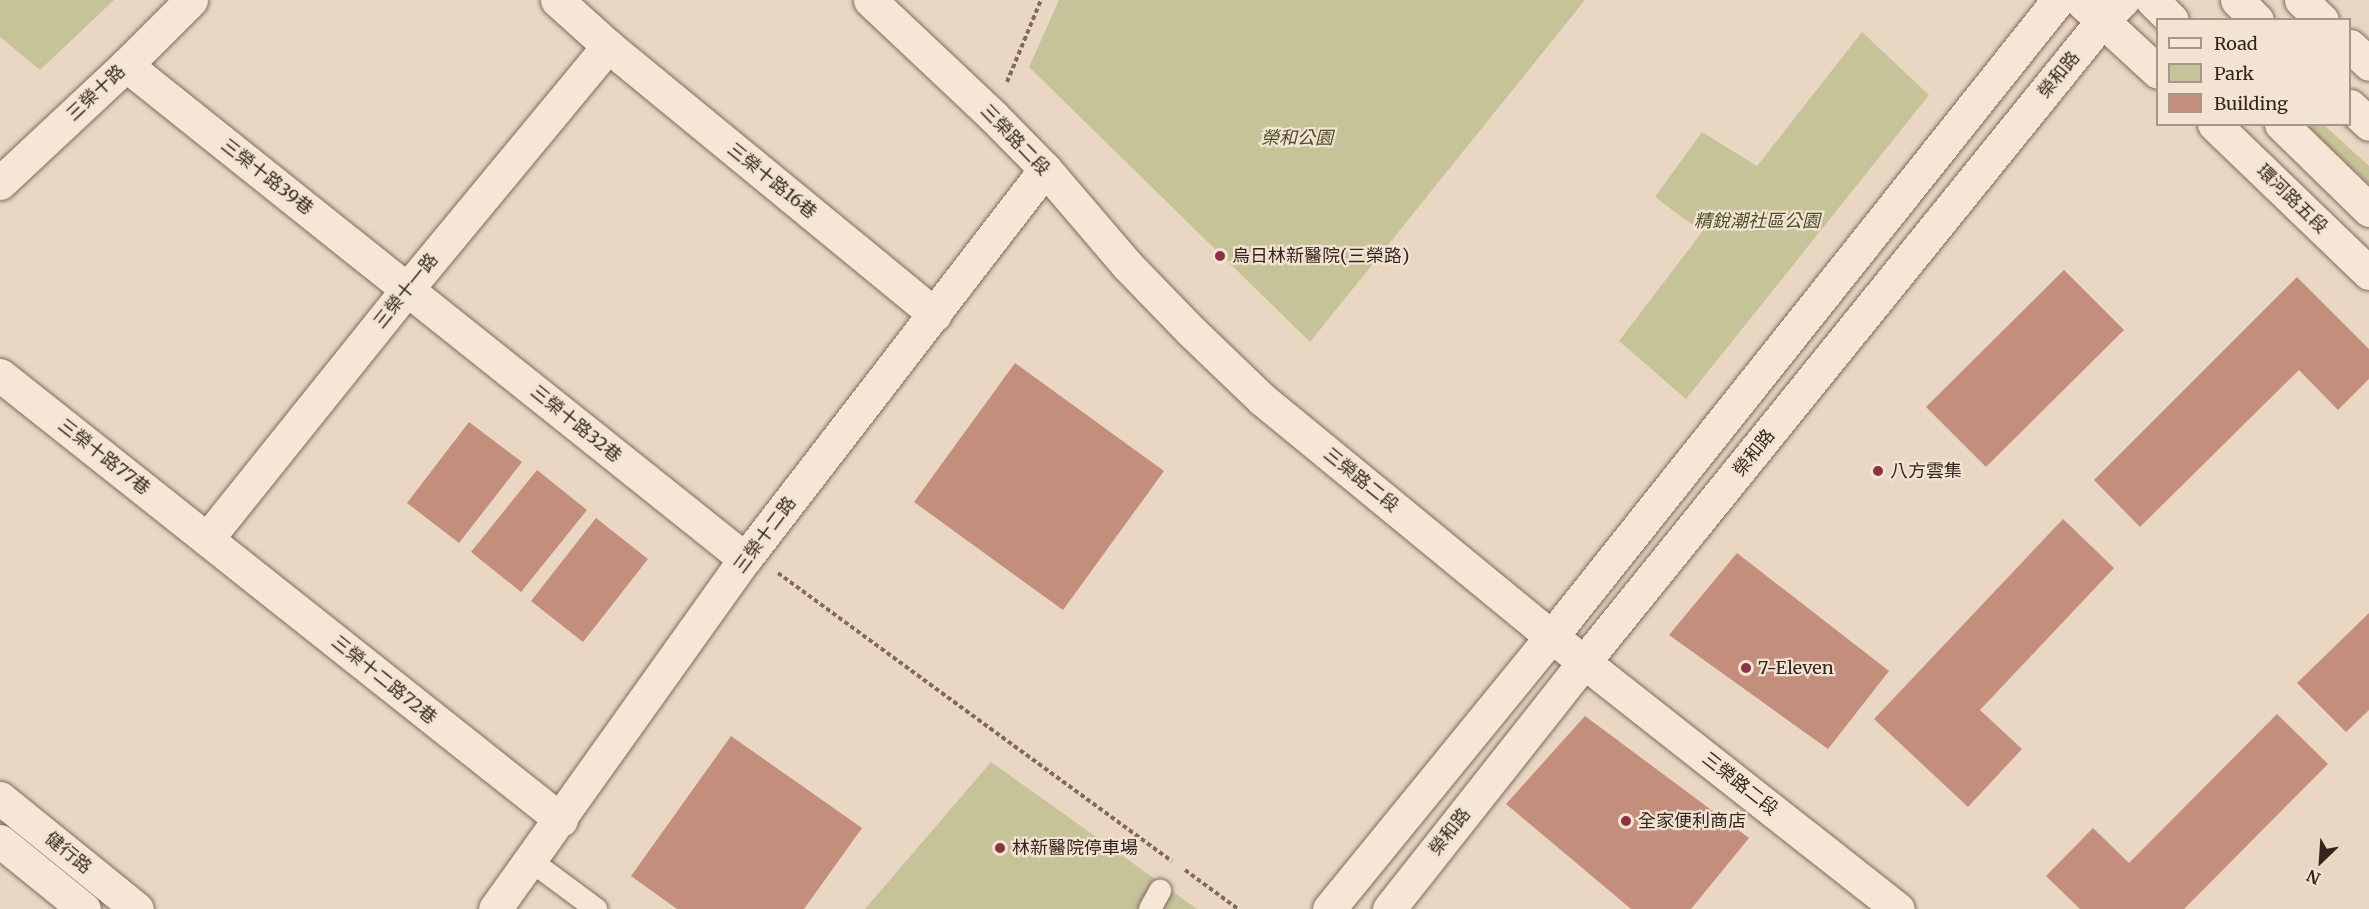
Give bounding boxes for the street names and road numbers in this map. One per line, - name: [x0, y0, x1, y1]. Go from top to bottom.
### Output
- street label: 榮和路: [2034, 47, 2084, 103]
- street label: 三榮十路: [62, 61, 130, 125]
- street label: 三榮路二段: [976, 100, 1054, 180]
- street label: 三榮十路39巷: [217, 134, 317, 220]
- street label: 三榮十路16巷: [723, 139, 821, 223]
- street label: 環河路五段: [2252, 160, 2332, 238]
- street label: 三榮十一路: [369, 249, 443, 333]
- street label: 三榮十路32巷: [526, 381, 626, 467]
- street label: 三榮十路77巷: [54, 414, 154, 500]
- street label: 榮和路: [1729, 425, 1779, 481]
- street label: 三榮路二段: [1319, 443, 1403, 517]
- street label: 三榮十二路: [729, 493, 801, 577]
- street label: 三榮十二路72巷: [327, 631, 441, 729]
- street label: 三榮路二段: [1698, 748, 1782, 820]
- street label: 榮和路: [1425, 804, 1475, 860]
- street label: 健行路: [40, 828, 96, 878]

